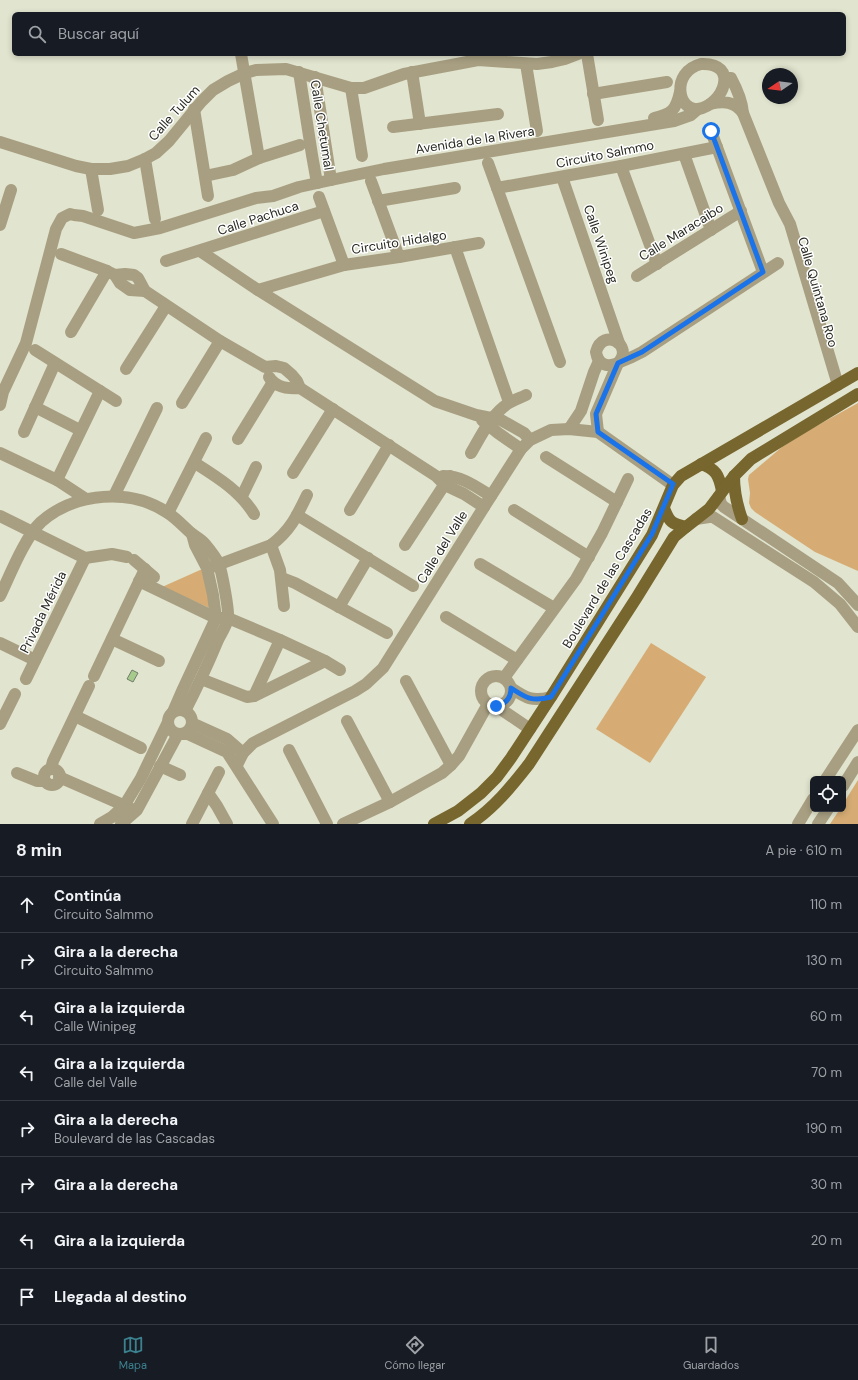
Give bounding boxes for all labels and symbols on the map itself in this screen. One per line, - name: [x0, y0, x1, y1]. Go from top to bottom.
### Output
- north arrow: [762, 68, 798, 104]
- street label: Calle Chetumal: [306, 79, 338, 171]
- street label: Calle Tulum: [145, 82, 203, 144]
- street label: Avenida de la Rivera: [414, 122, 536, 158]
- route start: [702, 122, 720, 140]
- street label: Circuito Salmmo: [555, 136, 656, 172]
- street label: Calle Pachuca: [215, 197, 301, 239]
- street label: Calle Maracaibo: [636, 199, 727, 265]
- street label: Calle Winipeg: [580, 202, 622, 286]
- street label: Circuito Hidalgo: [350, 226, 448, 258]
- street label: Calle Quintana Roo: [794, 235, 842, 349]
- street label: Boulevard de las Cascadas: [558, 505, 656, 651]
- street label: Calle del Valle: [413, 507, 471, 587]
- street label: Privada Mérida: [16, 568, 70, 656]
- route end: [487, 697, 505, 715]

